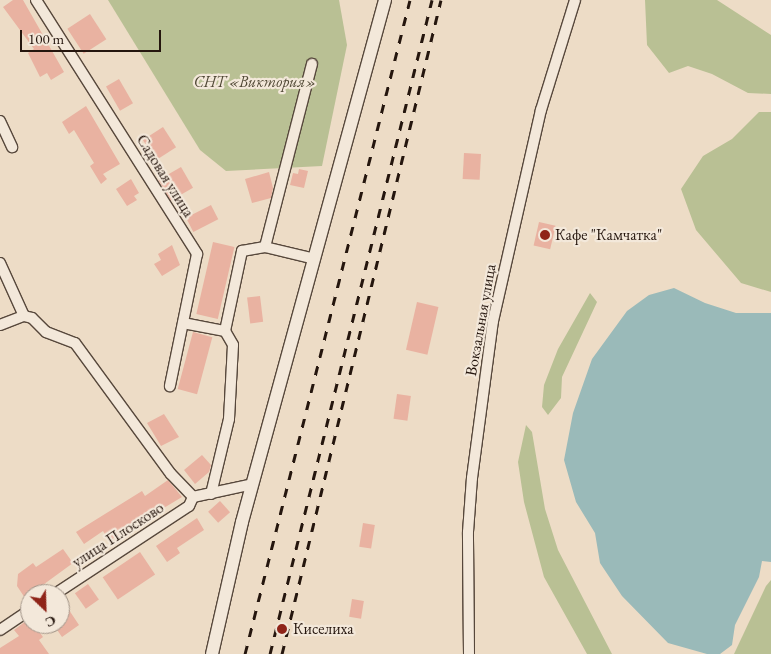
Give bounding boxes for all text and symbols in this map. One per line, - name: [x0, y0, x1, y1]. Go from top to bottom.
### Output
- scale bar: [22, 20, 164, 52]
- text: 100 m: [28, 29, 64, 48]
- park label: СНТ «Виктория»: [194, 72, 316, 92]
- street label: Садовая улица: [132, 131, 198, 221]
- place label: Кафе "Камчатка": [555, 225, 662, 245]
- marker: Кафе "Камчатка": [539, 229, 551, 241]
- street label: Вокзальная улица: [462, 262, 500, 378]
- street label: улица Плосково: [68, 498, 168, 572]
- north arrow: [20, 584, 70, 634]
- text: С: [42, 612, 59, 632]
- place label: Киселиха: [293, 619, 354, 639]
- marker: Киселиха: [275, 622, 289, 636]

